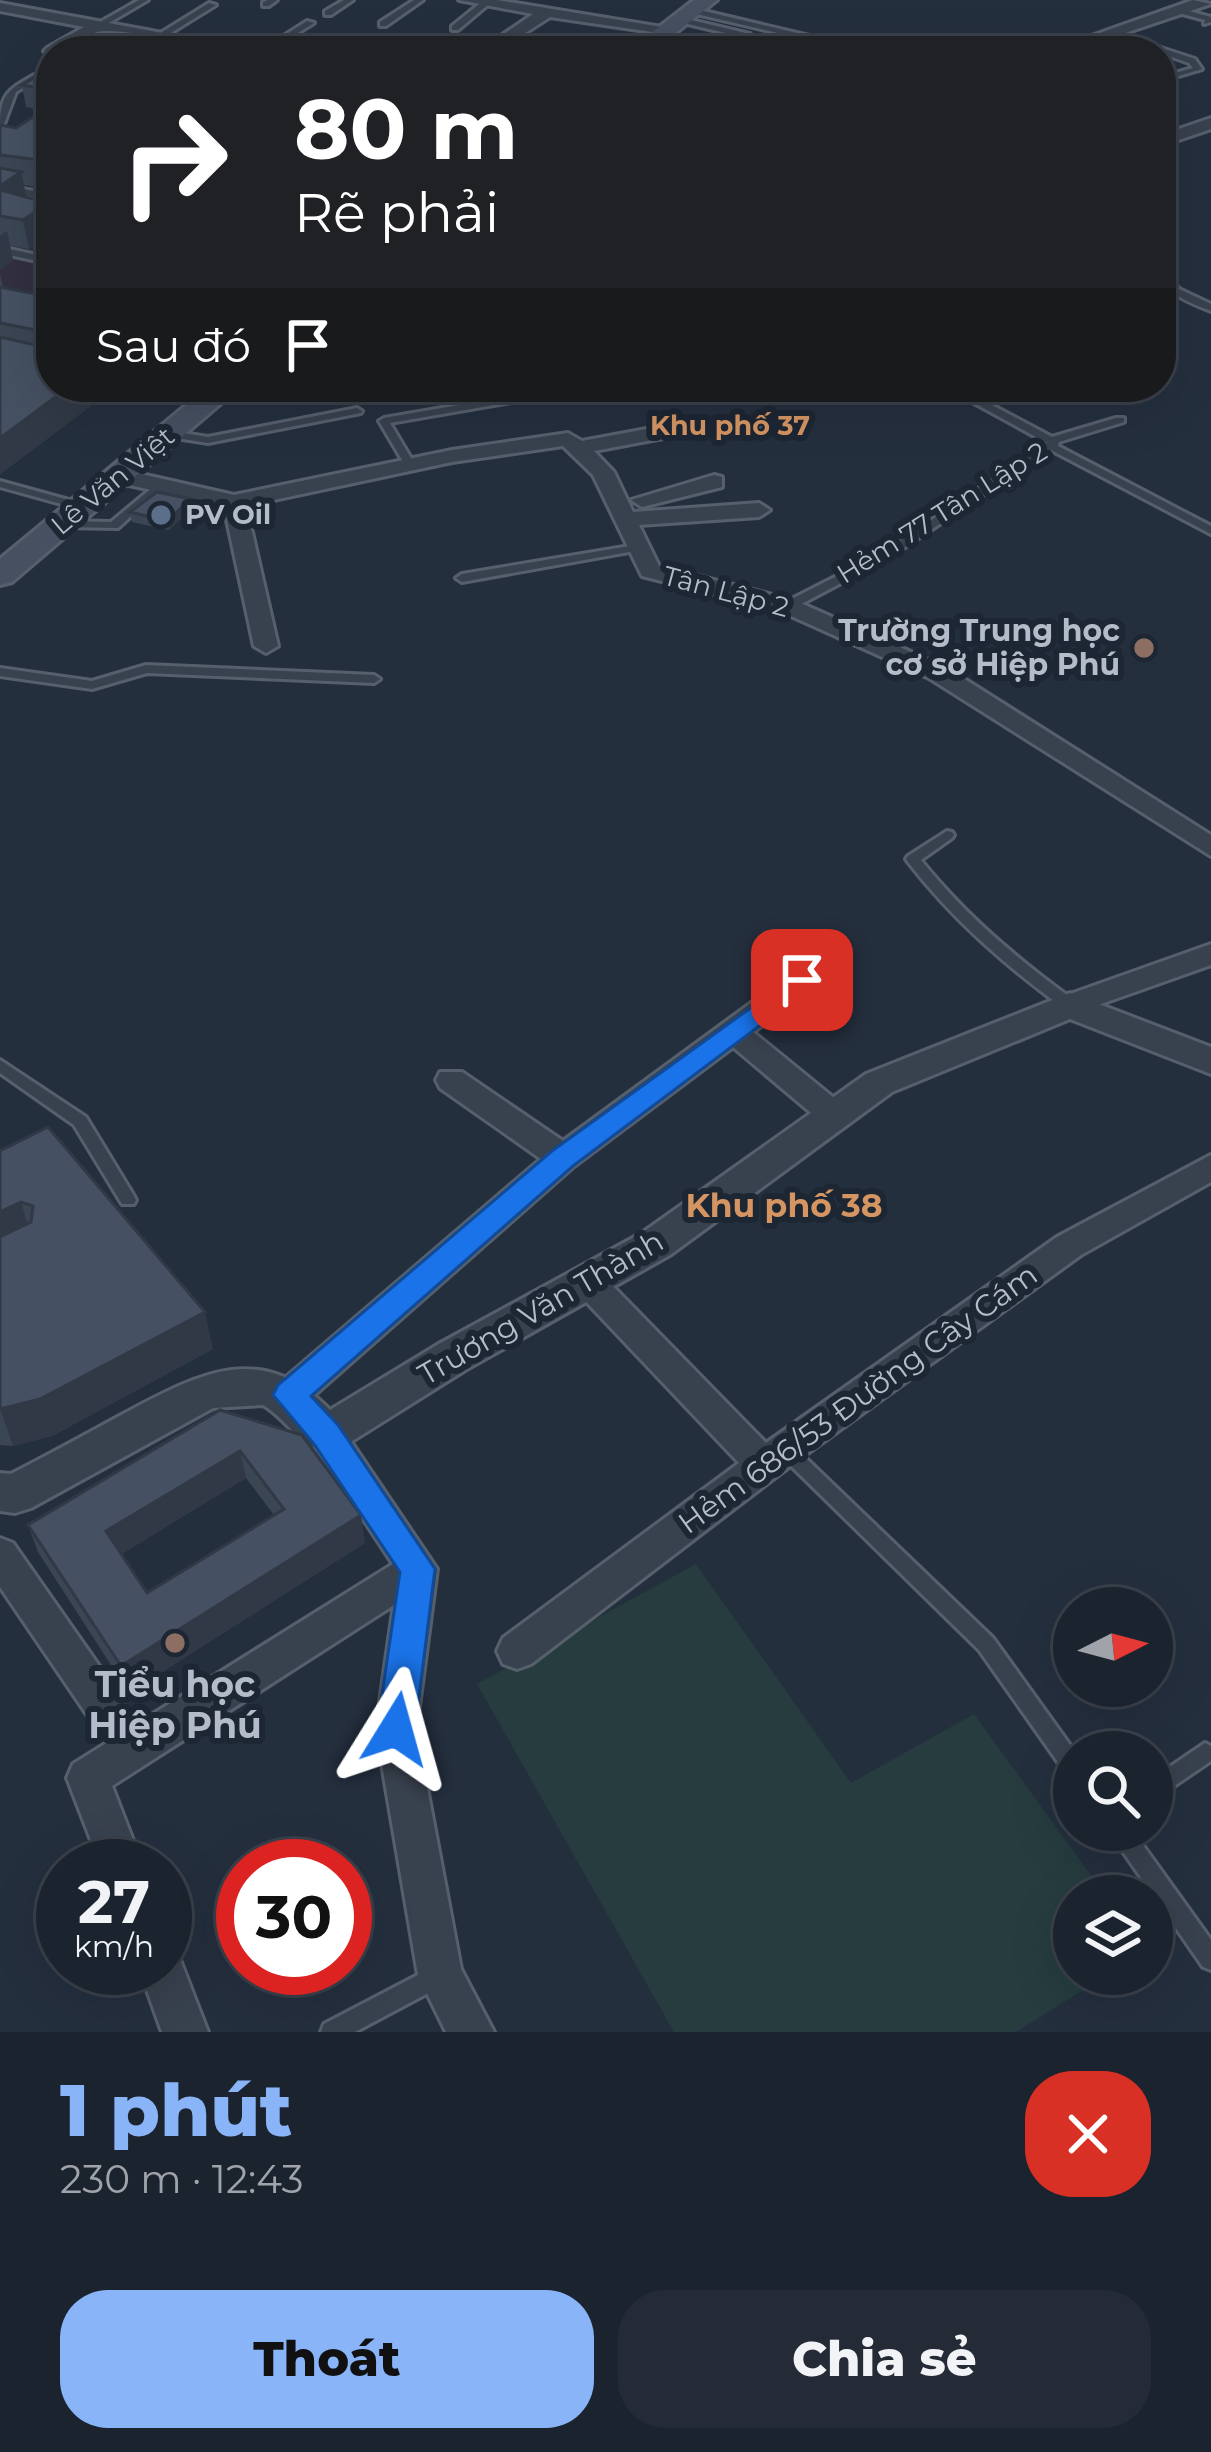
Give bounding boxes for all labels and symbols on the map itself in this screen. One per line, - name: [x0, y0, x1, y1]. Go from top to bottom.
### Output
- district label: Khu phố 37: [650, 409, 810, 442]
- street label: Lê Văn Việt: [44, 420, 181, 542]
- street label: Hẻm 77 Tân Lập 2: [831, 435, 1053, 591]
- place label: PV Oil: [185, 498, 271, 531]
- marker: PV Oil: [148, 502, 174, 528]
- street label: Tân Lập 2: [660, 559, 792, 624]
- place label: Trường Trung học cơ sở Hiệp Phú: [838, 612, 1120, 683]
- marker: Trường Trung học cơ sở Hiệp Phú: [1131, 635, 1157, 661]
- pin: [751, 929, 853, 1031]
- district label: Khu phố 38: [685, 1185, 883, 1225]
- street label: Trương Văn Thành: [412, 1222, 670, 1393]
- street label: Hẻm 686/53 Đường Cây Cám: [671, 1256, 1044, 1541]
- north arrow: [1053, 1587, 1173, 1707]
- marker: Tiểu học Hiệp Phú: [162, 1630, 188, 1656]
- place label: Tiểu học Hiệp Phú: [88, 1662, 262, 1747]
- position arrow: [333, 1666, 459, 1792]
- speed limit sign: 30: [216, 1839, 372, 1995]

